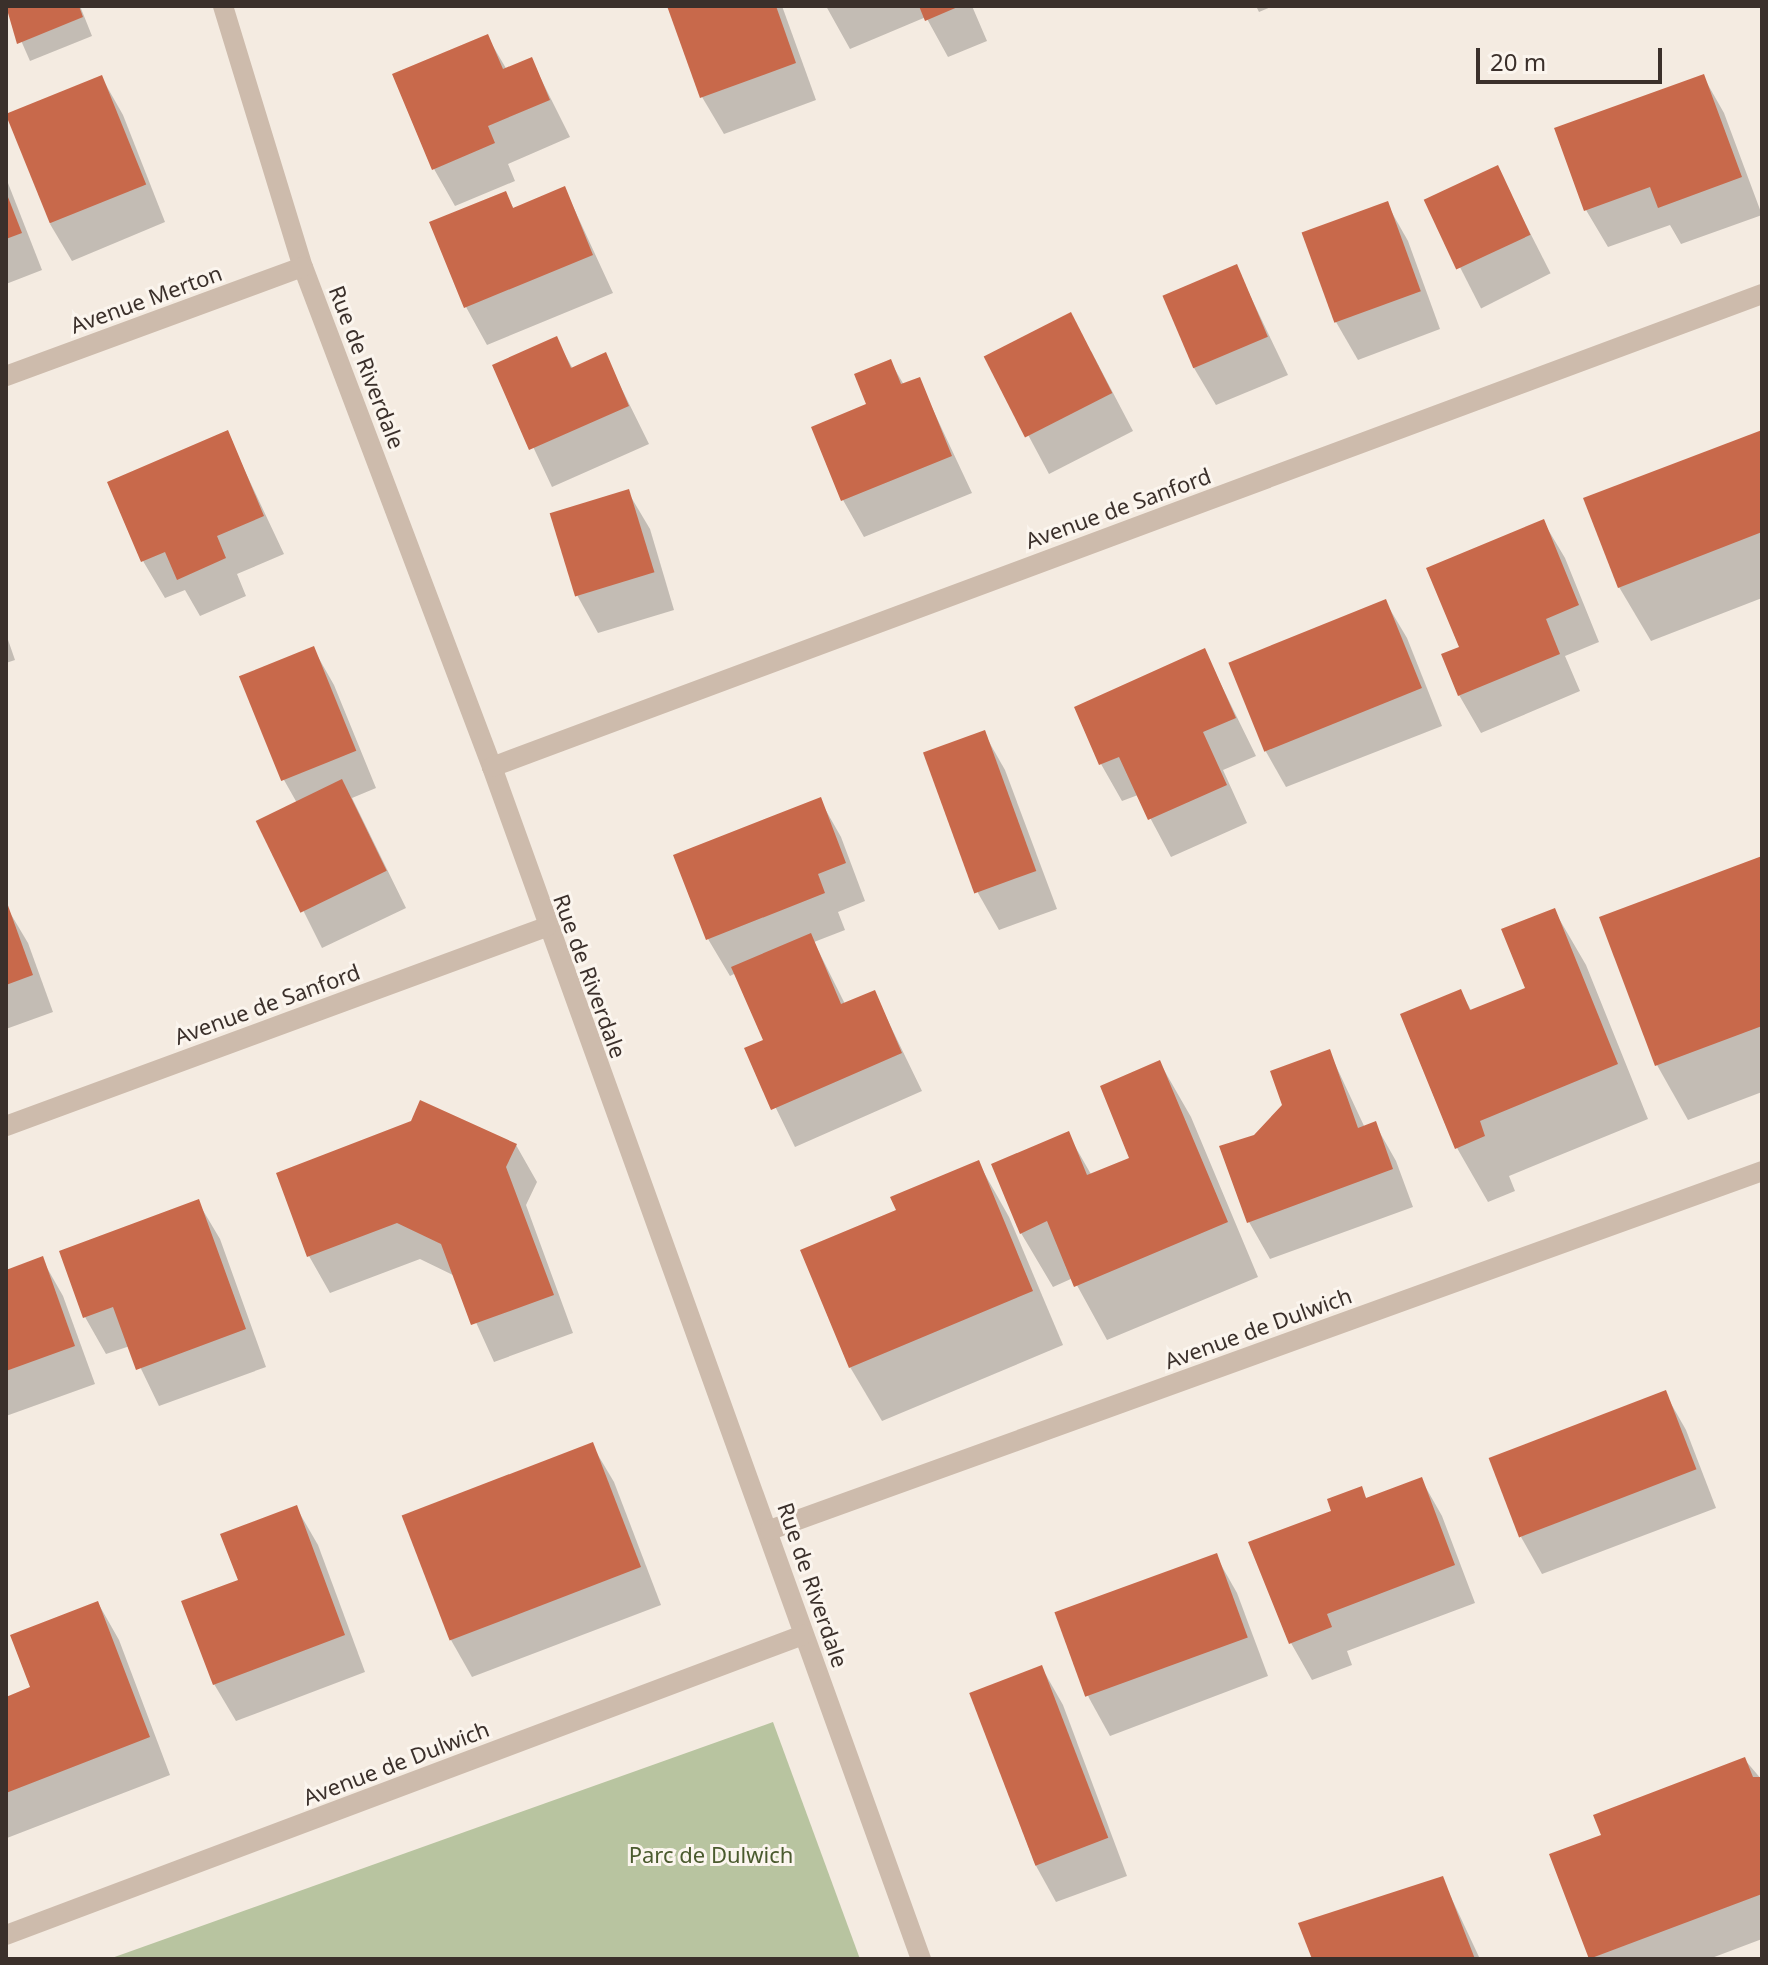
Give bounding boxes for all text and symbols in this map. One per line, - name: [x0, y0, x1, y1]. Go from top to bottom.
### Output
- scale bar: [1480, 32, 1666, 82]
- text: 20 m: [1490, 45, 1546, 78]
- street label: Avenue Merton: [67, 259, 225, 339]
- street label: Rue de Riverdale: [324, 282, 410, 452]
- street label: Avenue de Sanford: [1022, 462, 1214, 554]
- street label: Rue de Riverdale: [548, 890, 632, 1062]
- street label: Avenue de Sanford: [171, 958, 363, 1050]
- street label: Avenue de Dulwich: [1161, 1282, 1355, 1374]
- street label: Rue de Riverdale: [772, 1499, 854, 1671]
- street label: Avenue de Dulwich: [299, 1715, 493, 1811]
- park label: Parc de Dulwich: [629, 1842, 793, 1868]

